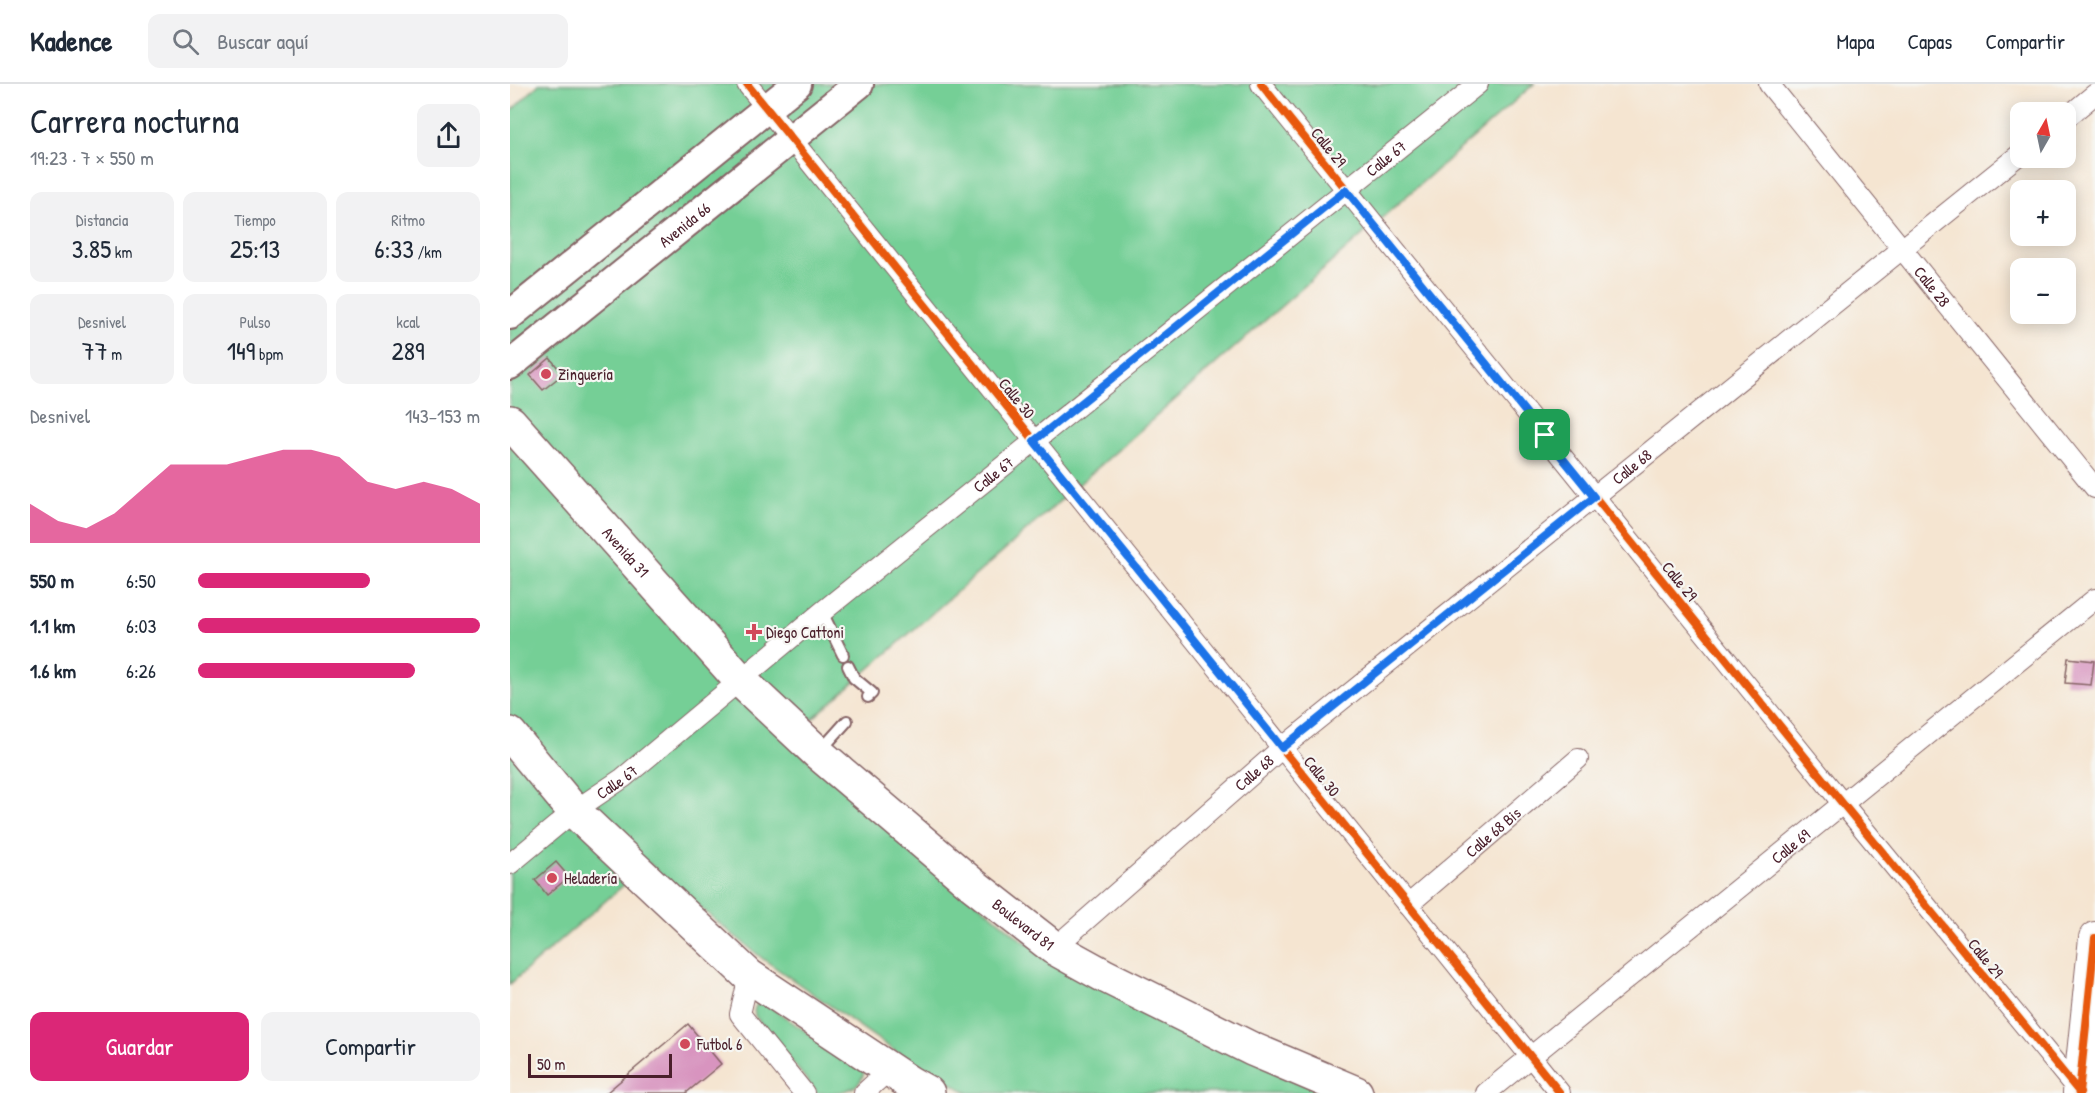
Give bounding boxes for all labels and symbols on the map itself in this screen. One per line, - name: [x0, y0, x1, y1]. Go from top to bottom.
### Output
- north arrow: [2010, 102, 2076, 168]
- street label: Calle 29: [1306, 122, 1352, 172]
- street label: Calle 67: [1361, 135, 1411, 181]
- street label: Avenida 66: [654, 197, 715, 252]
- street label: Calle 28: [1909, 261, 1955, 311]
- place label: Zinguería: [558, 363, 613, 385]
- marker: Zinguería: [539, 367, 553, 381]
- street label: Calle 30: [994, 373, 1040, 423]
- pin: [1519, 409, 1570, 460]
- street label: Calle 68: [1607, 444, 1656, 489]
- street label: Calle 67: [968, 451, 1018, 497]
- street label: Avenida 31: [597, 522, 654, 582]
- street label: Calle 29: [1657, 556, 1703, 606]
- place label: Diego Cattoni: [766, 621, 844, 643]
- marker: Diego Cattoni: [747, 625, 761, 639]
- street label: Calle 68: [1230, 749, 1278, 796]
- street label: Calle 30: [1299, 751, 1345, 801]
- street label: Calle 67: [592, 759, 642, 804]
- street label: Calle 68 Bis: [1460, 802, 1526, 862]
- street label: Calle 69: [1766, 823, 1815, 869]
- place label: Heladería: [564, 867, 617, 889]
- marker: Heladería: [545, 871, 559, 885]
- street label: Boulevard 81: [988, 893, 1059, 956]
- street label: Calle 29: [1963, 933, 2009, 983]
- place label: Futbol 6: [696, 1033, 742, 1055]
- marker: Futbol 6: [678, 1037, 692, 1051]
- scale bar: [528, 1051, 672, 1078]

